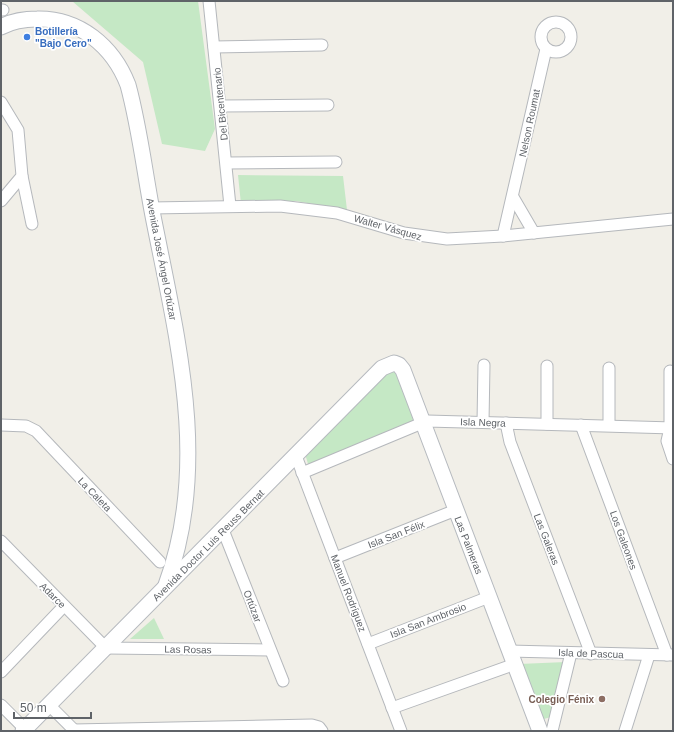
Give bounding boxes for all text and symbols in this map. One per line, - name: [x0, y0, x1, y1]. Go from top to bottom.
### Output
- place label: Botillería "Bajo Cero": [35, 26, 92, 49]
- marker: Botillería "Bajo Cero": [22, 32, 32, 42]
- street label: Del Bicentenario: [211, 66, 230, 141]
- street label: Nelson Roumat: [517, 88, 542, 158]
- street label: Avenida José Ángel Ortúzar: [144, 197, 180, 322]
- street label: Walter Vásquez: [353, 213, 423, 242]
- street label: Isla Negra: [460, 416, 506, 429]
- street label: La Caleta: [76, 475, 114, 514]
- street label: Avenida Doctor Luis Reuss Bernat: [150, 487, 266, 603]
- street label: Los Galeones: [608, 509, 639, 571]
- street label: Las Galeras: [532, 512, 561, 566]
- street label: Las Palmeras: [452, 515, 485, 576]
- street label: Isla San Félix: [366, 519, 426, 550]
- street label: Manuel Rodríguez: [329, 553, 368, 633]
- street label: Adarce: [38, 580, 68, 611]
- street label: Ortúzar: [241, 589, 264, 624]
- street label: Isla San Ambrosio: [389, 601, 468, 640]
- street label: Las Rosas: [164, 644, 212, 655]
- street label: Isla de Pascua: [558, 647, 624, 660]
- scale bar: [14, 694, 91, 720]
- place label: Colegio Fénix: [528, 694, 594, 705]
- marker: Colegio Fénix: [597, 694, 607, 704]
- text: 50 m: [20, 701, 47, 715]

